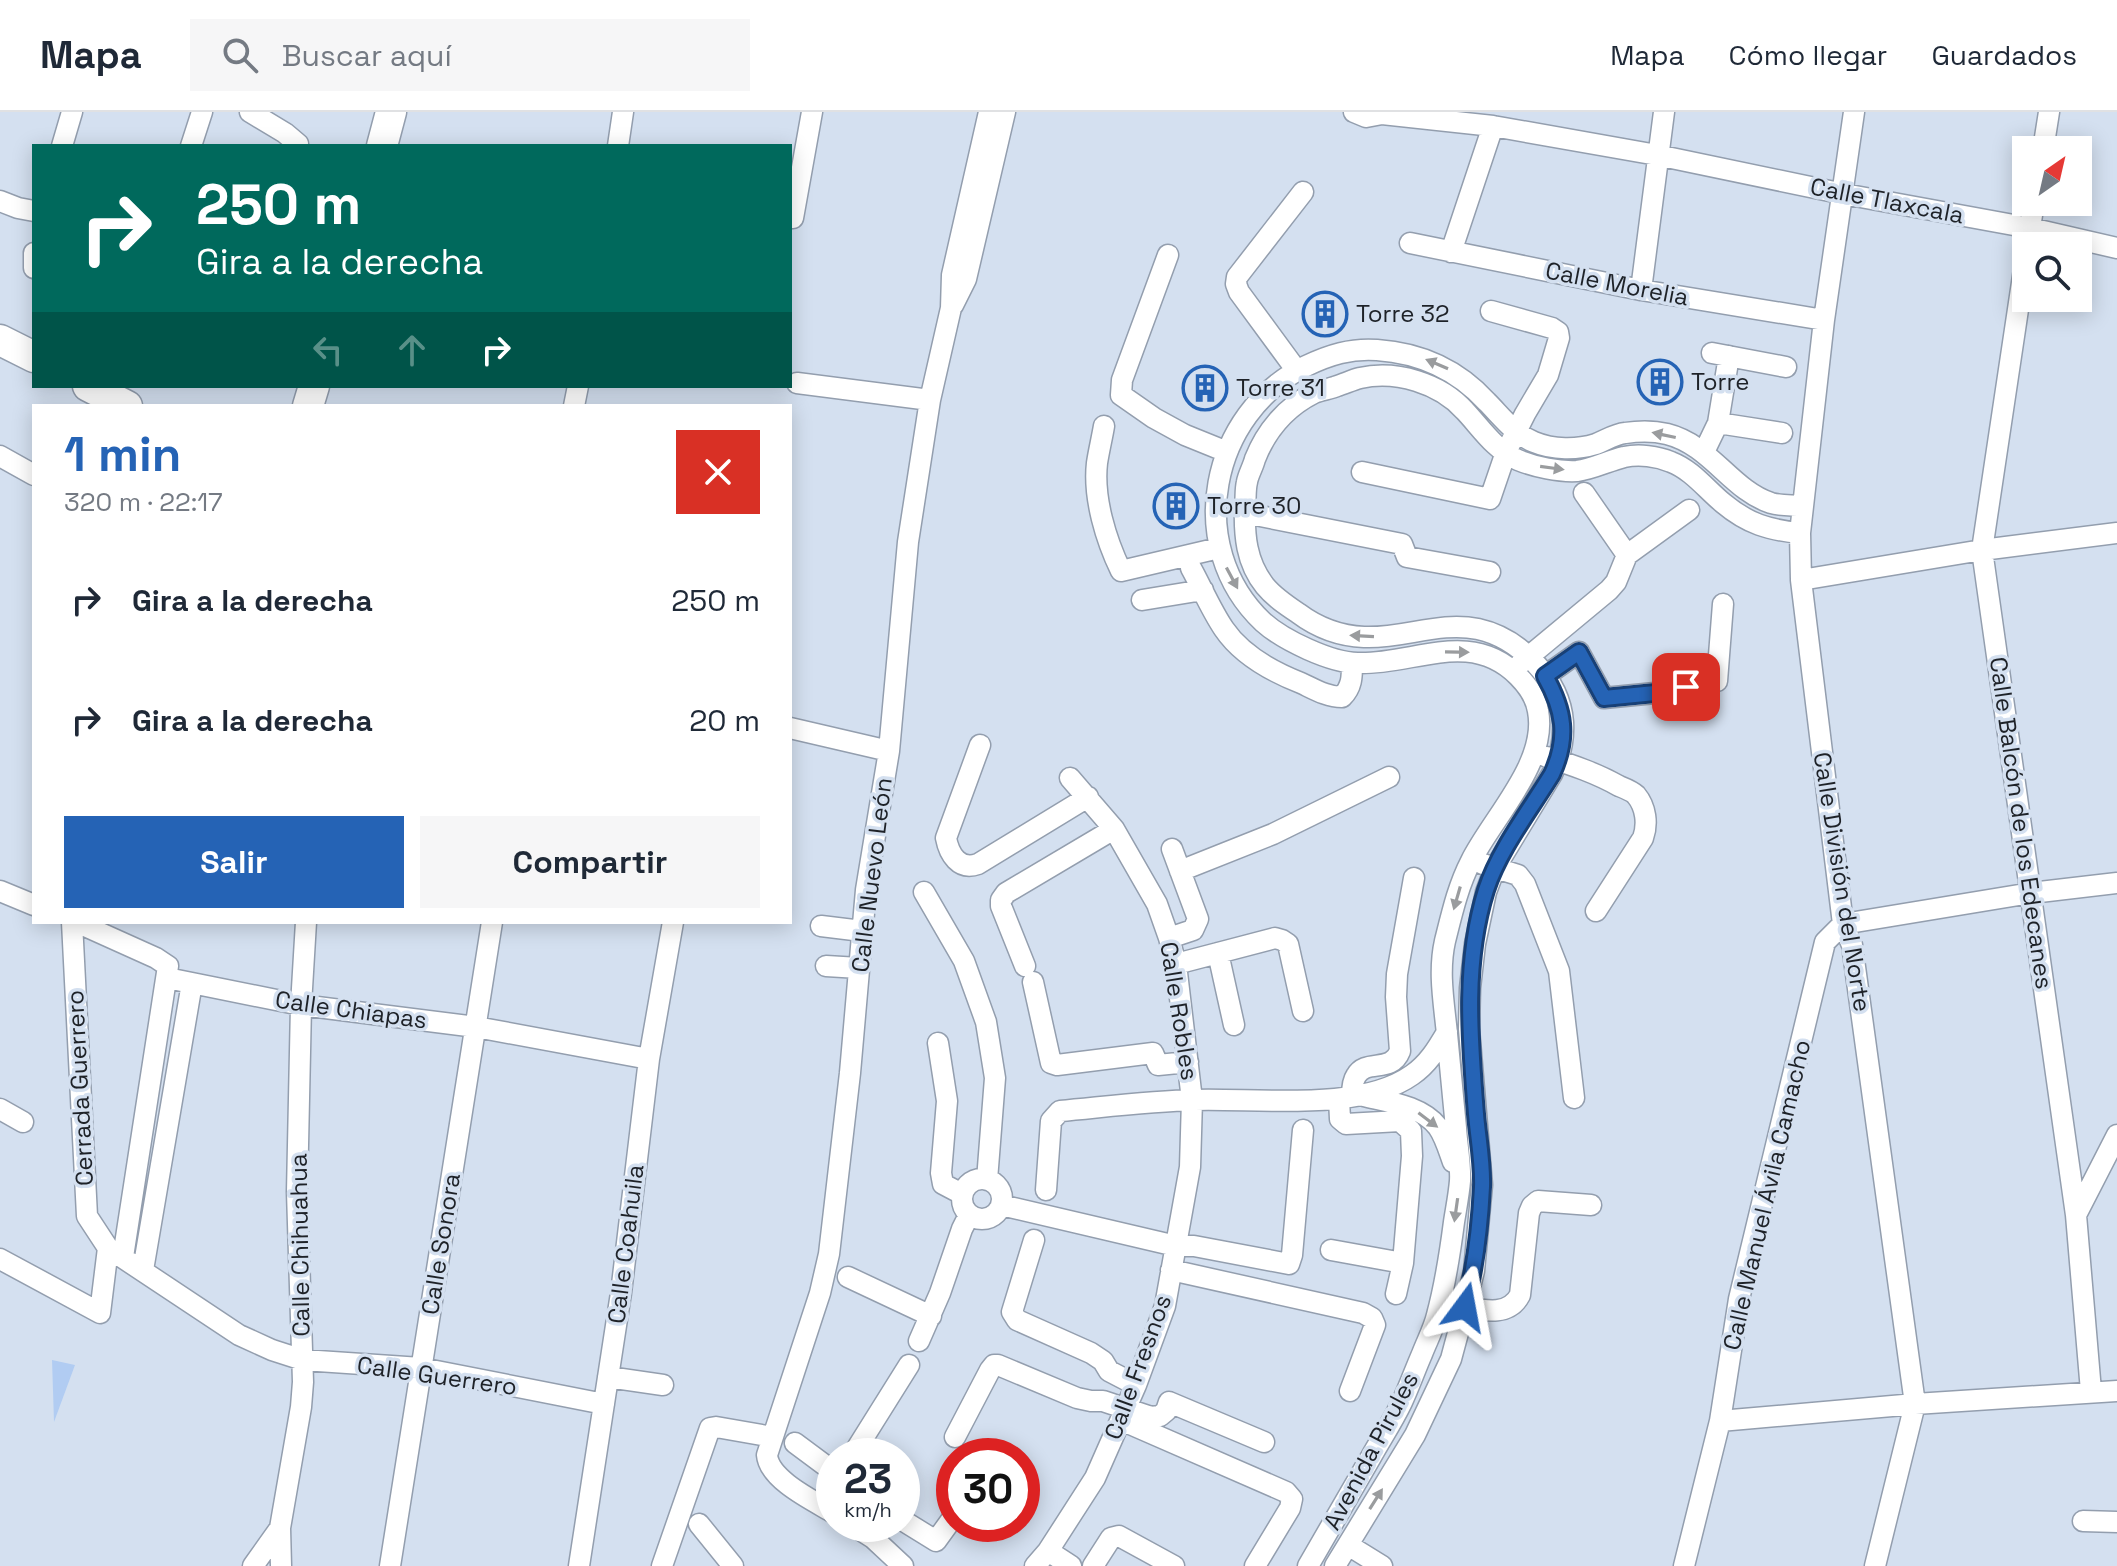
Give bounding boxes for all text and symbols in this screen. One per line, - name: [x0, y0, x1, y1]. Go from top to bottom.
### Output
- search box: [190, 19, 750, 91]
- text: Mapa: [40, 31, 142, 79]
- icon: search: [218, 33, 262, 77]
- text: Buscar aquí: [282, 36, 452, 75]
- text: Mapa: [1610, 37, 1685, 73]
- text: Cómo llegar: [1729, 37, 1887, 73]
- text: Guardados: [1931, 37, 2077, 73]
- north arrow: [2012, 136, 2092, 216]
- map controls: [2012, 136, 2092, 312]
- text: 250 m: [196, 169, 361, 240]
- street label: Calle Tlaxcala: [1808, 170, 1967, 231]
- icon: right: [64, 176, 168, 280]
- button: search: [2012, 232, 2092, 312]
- text: Gira a la derecha: [196, 239, 483, 285]
- street label: Calle Morelia: [1543, 254, 1692, 313]
- building icon: Torre 32: [1301, 290, 1349, 338]
- place label: Torre 32: [1356, 298, 1450, 329]
- icon: left: [306, 328, 350, 372]
- icon: ahead: [390, 328, 434, 372]
- icon: right: [474, 328, 518, 372]
- one-way arrow: [1425, 358, 1449, 371]
- building icon: Torre: [1636, 358, 1684, 406]
- building icon: Torre 31: [1181, 364, 1229, 412]
- place label: Torre: [1691, 366, 1749, 397]
- place label: Torre 31: [1236, 372, 1325, 403]
- text: 1 min: [64, 424, 181, 485]
- one-way arrow: [1652, 428, 1677, 441]
- button: close: [676, 430, 760, 514]
- one-way arrow: [1540, 462, 1565, 475]
- building icon: Torre 30: [1152, 482, 1200, 530]
- text: 320 m · 22:17: [64, 485, 223, 519]
- place label: Torre 30: [1207, 490, 1301, 521]
- one-way arrow: [1224, 567, 1238, 589]
- icon: right: [64, 578, 108, 622]
- text: Gira a la derecha: [132, 581, 373, 620]
- text: 250 m: [671, 581, 760, 620]
- one-way arrow: [1349, 630, 1374, 643]
- one-way arrow: [1445, 646, 1470, 658]
- pin: [1652, 653, 1720, 721]
- street label: Calle Balcón de los Edecanes: [1983, 655, 2060, 991]
- icon: arrive: [1664, 665, 1708, 709]
- icon: right: [64, 698, 108, 742]
- text: Gira a la derecha: [132, 701, 373, 740]
- text: 20 m: [689, 701, 760, 740]
- street label: Calle División del Norte: [1807, 750, 1878, 1014]
- street label: Calle Nuevo León: [844, 776, 899, 974]
- button: Salir: [64, 816, 404, 908]
- button: Compartir: [420, 816, 760, 908]
- one-way arrow: [1450, 886, 1463, 910]
- street label: Calle Robles: [1153, 940, 1206, 1082]
- street label: Calle Chiapas: [273, 984, 429, 1035]
- street label: Cerrada Guerrero: [59, 989, 100, 1187]
- street label: Calle Manuel Ávila Camacho: [1716, 1037, 1817, 1353]
- one-way arrow: [1418, 1111, 1438, 1127]
- street label: Calle Chihuahua: [282, 1153, 317, 1337]
- street label: Calle Coahuila: [600, 1162, 651, 1325]
- street label: Calle Sonora: [414, 1171, 467, 1317]
- one-way arrow: [1449, 1198, 1462, 1223]
- position arrow: [1423, 1265, 1507, 1349]
- street label: Calle Fresnos: [1097, 1290, 1178, 1444]
- street label: Calle Guerrero: [355, 1349, 519, 1402]
- street label: Avenida Pirules: [1316, 1367, 1425, 1535]
- speed limit sign: 30: [936, 1438, 1040, 1542]
- text: 23: [844, 1454, 892, 1505]
- one-way arrow: [1368, 1488, 1382, 1510]
- text: km/h: [844, 1497, 892, 1523]

